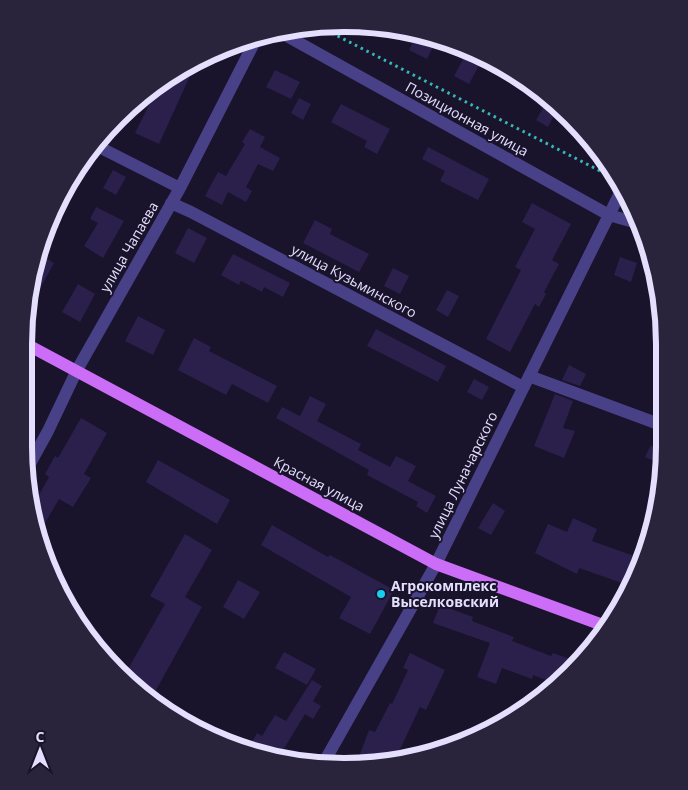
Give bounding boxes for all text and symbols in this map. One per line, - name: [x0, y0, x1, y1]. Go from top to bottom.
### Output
- street label: Позиционная улица: [402, 77, 532, 160]
- street label: улица Чапаева: [95, 198, 162, 296]
- street label: улица Кузьминского: [288, 239, 420, 322]
- street label: улица Луначарского: [423, 408, 502, 542]
- street label: Красная улица: [271, 452, 368, 515]
- place label: Агрокомплекс Выселковский: [391, 576, 499, 611]
- marker: Агрокомплекс Выселковский: [375, 588, 387, 600]
- north arrow: [15, 725, 65, 775]
- text: С: [36, 727, 45, 746]

